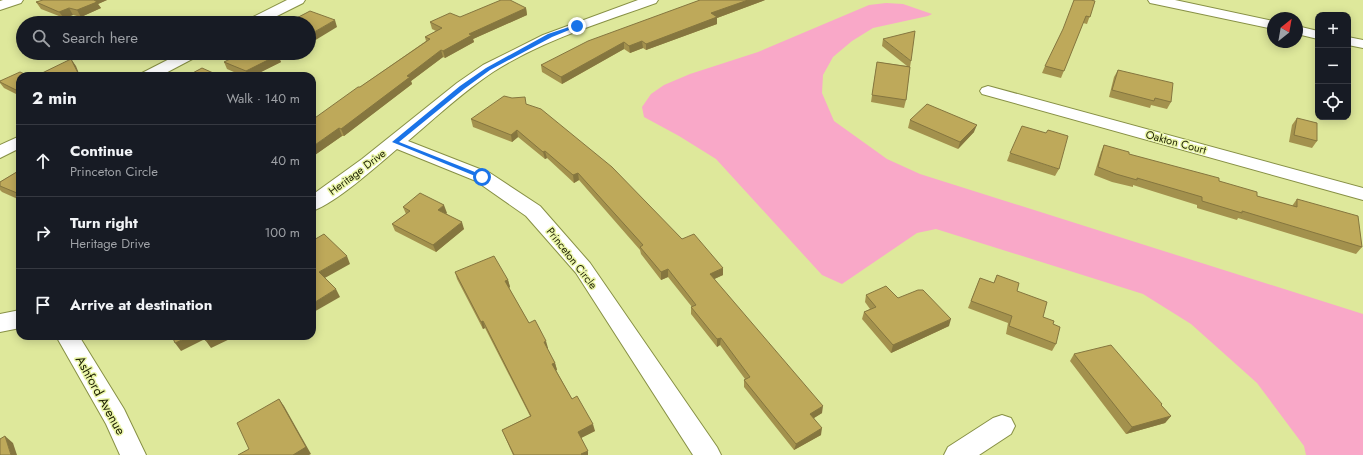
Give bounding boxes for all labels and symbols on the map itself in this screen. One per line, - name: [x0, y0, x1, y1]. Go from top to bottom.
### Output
- north arrow: [1267, 12, 1303, 48]
- route end: [568, 17, 586, 35]
- street label: Oakton Court: [1144, 126, 1208, 158]
- street label: Heritage Drive: [325, 145, 389, 199]
- route start: [473, 168, 491, 186]
- street label: Princeton Circle: [543, 224, 601, 292]
- street label: Ashford Avenue: [71, 352, 130, 438]

